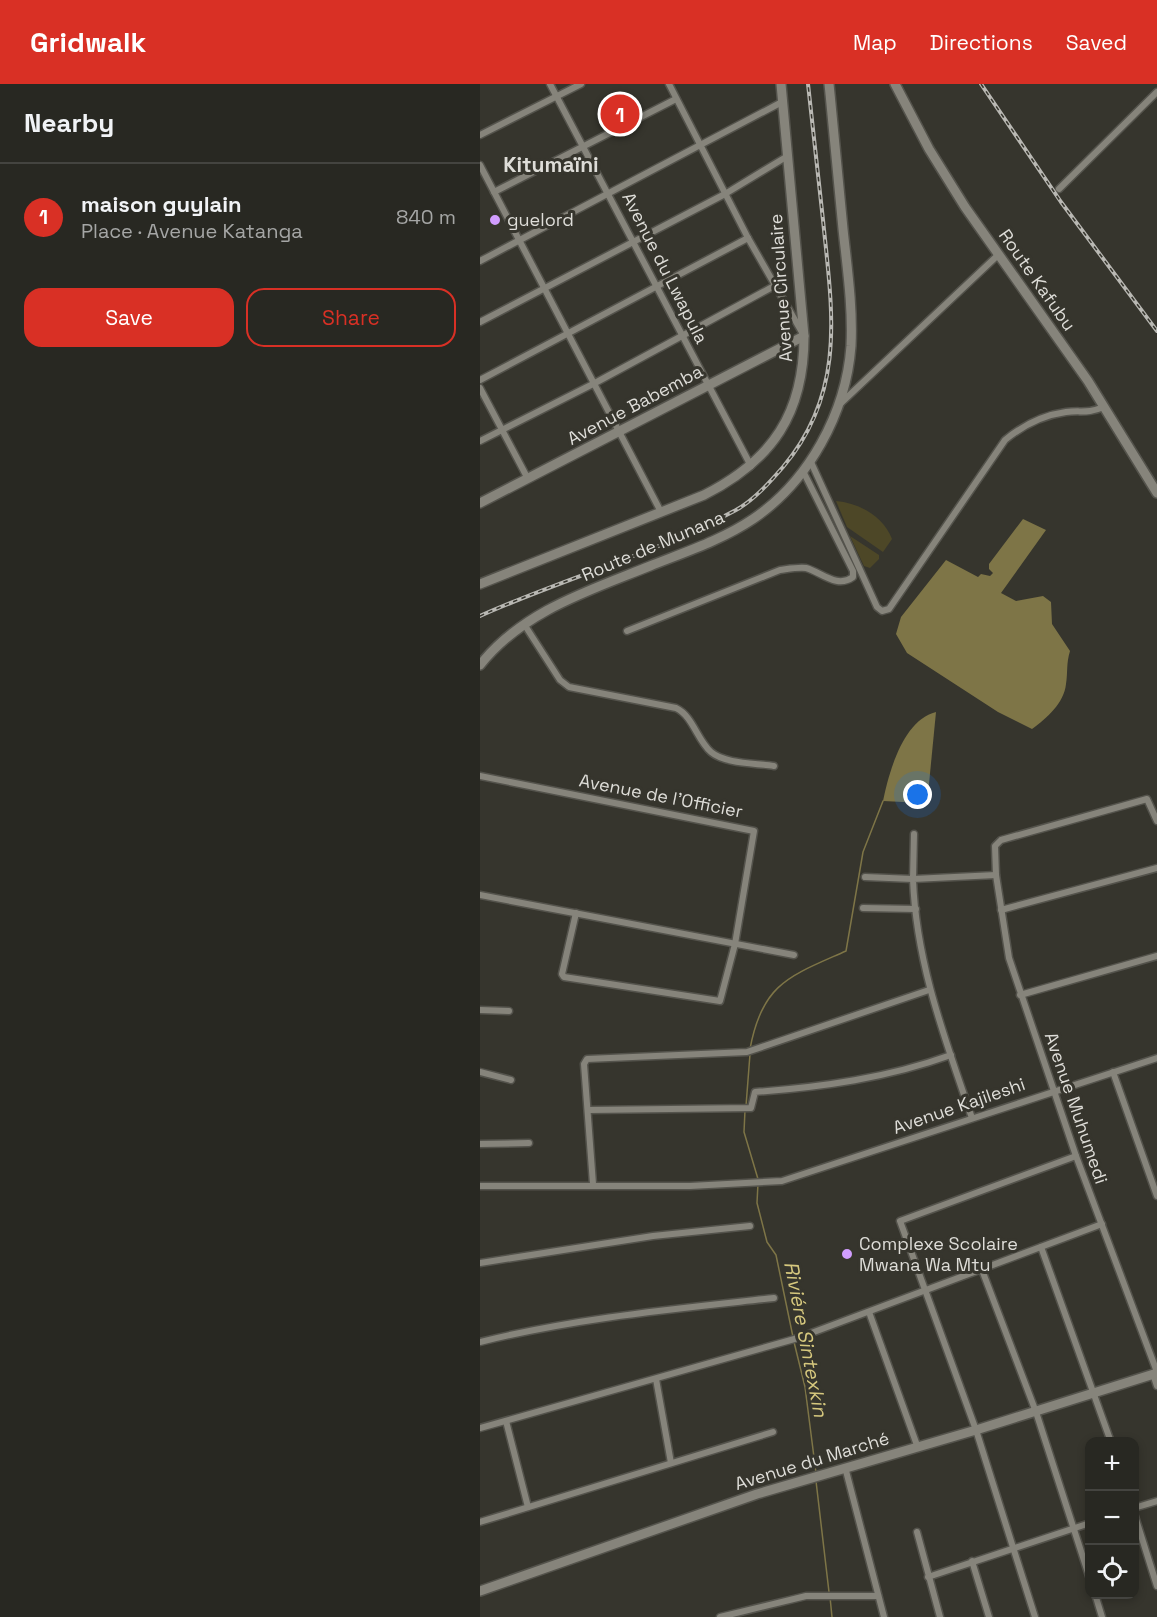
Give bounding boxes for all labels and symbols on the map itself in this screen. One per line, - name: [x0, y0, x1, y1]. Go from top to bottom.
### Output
- pin: 1: [600, 92, 640, 136]
- district label: Kitumaïni: [503, 151, 599, 178]
- street label: Avenue du Lwapula: [617, 188, 714, 347]
- place label: guelord: [507, 208, 574, 231]
- marker: guelord: [488, 213, 502, 227]
- street label: Avenue Circulaire: [764, 213, 797, 363]
- street label: Route Kafubu: [994, 224, 1081, 335]
- street label: Avenue Babemba: [563, 359, 706, 450]
- street label: Route de Munana: [578, 505, 728, 586]
- street label: Avenue de l'Officier: [577, 768, 745, 823]
- your location: [903, 780, 932, 809]
- street label: Avenue Muhumedi: [1040, 1029, 1113, 1187]
- street label: Avenue Kajileshi: [890, 1072, 1028, 1139]
- place label: Complexe Scolaire Mwana Wa Mtu: [859, 1232, 1018, 1276]
- marker: Complexe Scolaire Mwana Wa Mtu: [840, 1247, 854, 1261]
- water label: Riviére Sintexkin: [778, 1259, 834, 1420]
- street label: Avenue du Marché: [732, 1426, 892, 1495]

